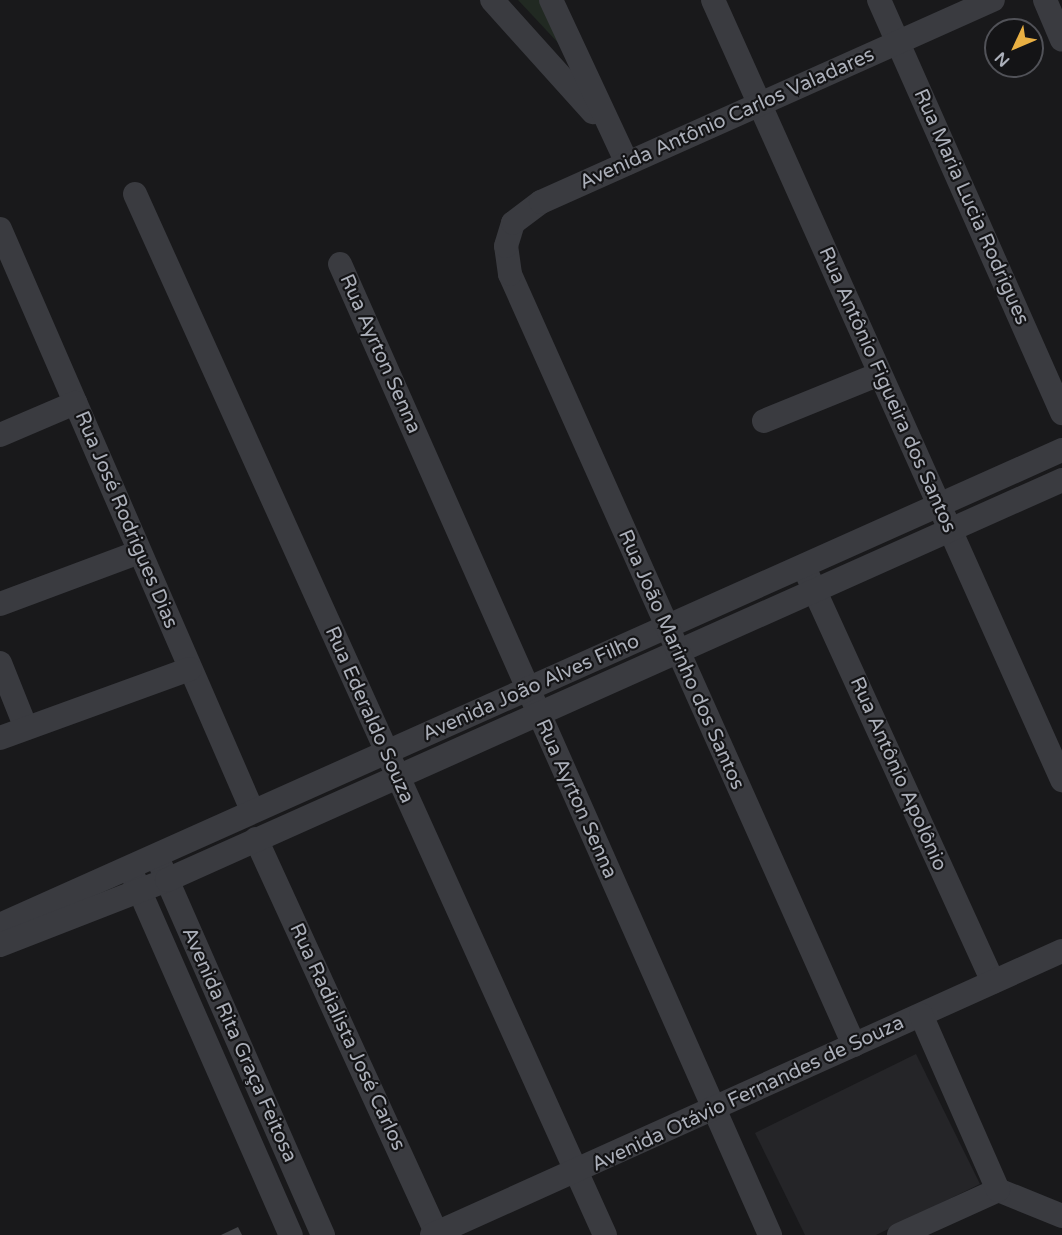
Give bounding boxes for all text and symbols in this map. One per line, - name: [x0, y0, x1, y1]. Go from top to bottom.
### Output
- north arrow: [984, 18, 1044, 78]
- street label: Avenida Antônio Carlos Valadares: [576, 43, 878, 195]
- text: N: [991, 48, 1014, 71]
- street label: Rua Maria Lucia Rodrigues: [908, 85, 1034, 329]
- street label: Rua Antônio Figueira dos Santos: [813, 243, 961, 537]
- street label: Rua Ayrton Senna: [334, 271, 426, 437]
- street label: Rua José Rodrigues Dias: [69, 408, 183, 632]
- street label: Rua João Marinho dos Santos: [613, 526, 749, 794]
- street label: Rua Ederaldo Souza: [319, 623, 419, 807]
- street label: Avenida João Alves Filho: [419, 629, 643, 747]
- street label: Rua Antônio Apolônio: [844, 673, 952, 875]
- street label: Rua Ayrton Senna: [530, 716, 622, 882]
- street label: Rua Radialista José Carlos: [284, 920, 410, 1154]
- street label: Avenida Rita Graça Feitosa: [176, 924, 302, 1166]
- street label: Avenida Otávio Fernandes de Souza: [588, 1011, 908, 1177]

